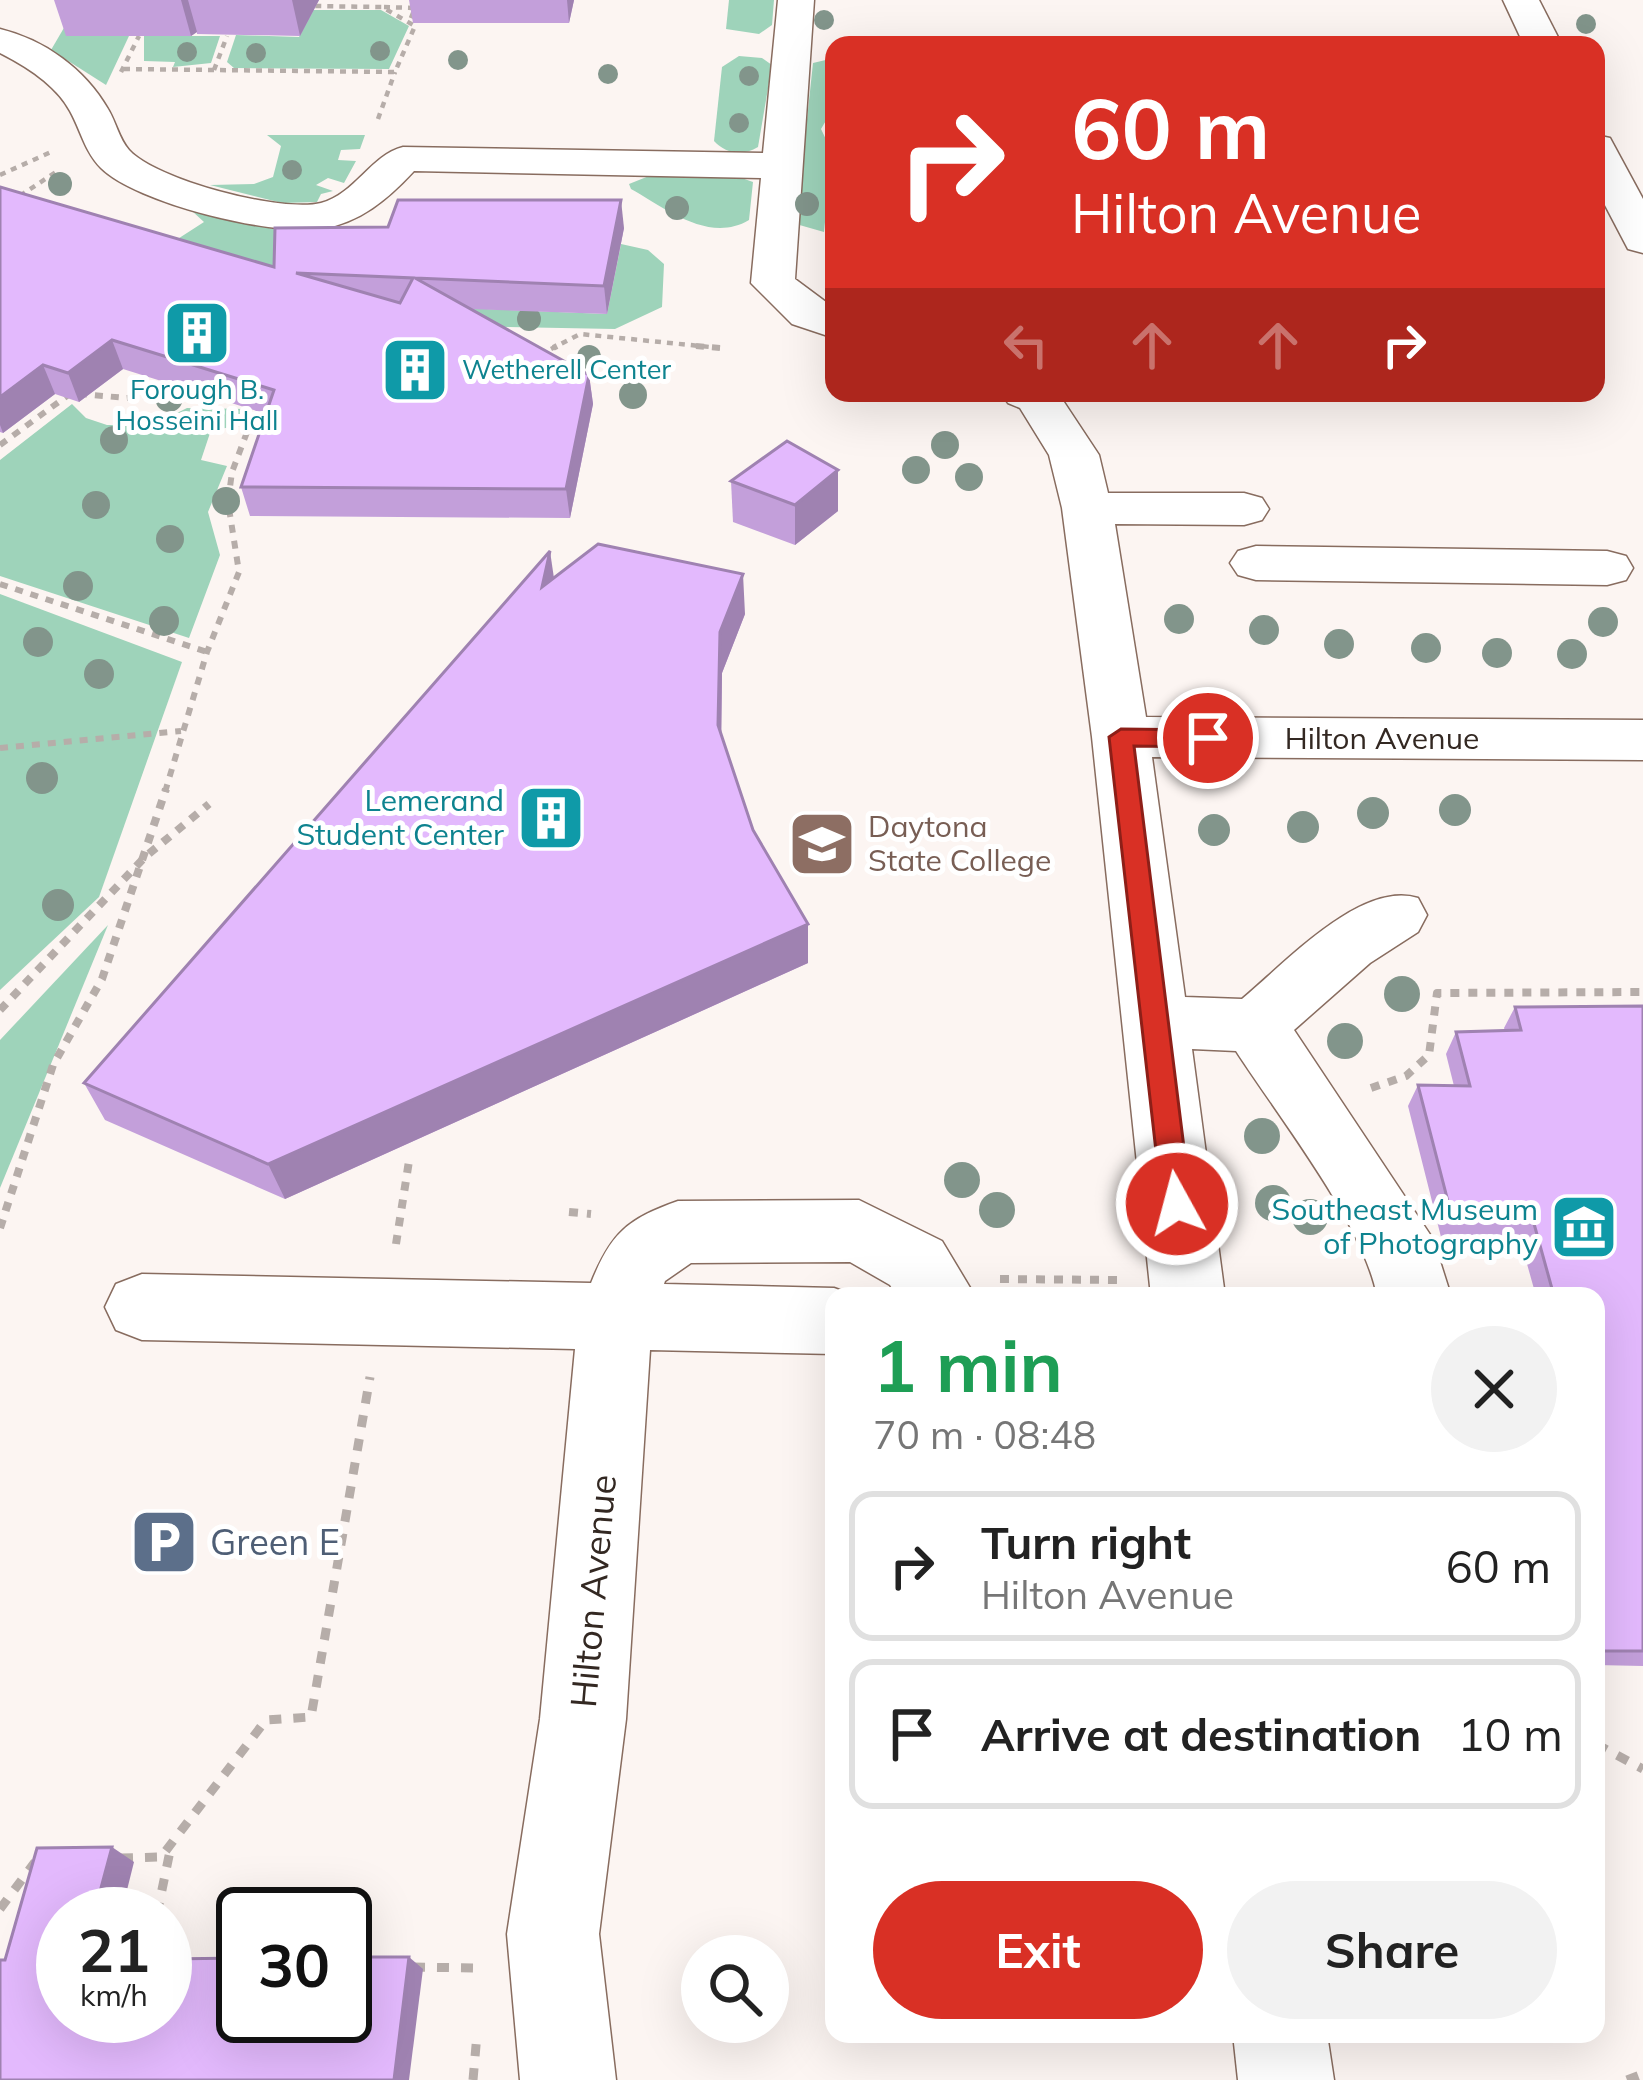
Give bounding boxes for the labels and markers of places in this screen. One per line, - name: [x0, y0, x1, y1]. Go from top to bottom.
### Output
- building icon: Forough B. Hosseini Hall: [162, 298, 232, 368]
- building icon: Wetherell Center: [380, 335, 450, 405]
- place label: Wetherell Center: [462, 352, 671, 386]
- place label: Forough B. Hosseini Hall: [115, 372, 279, 437]
- pin: [1157, 687, 1259, 789]
- place label: Lemerand Student Center: [296, 781, 504, 853]
- building icon: Lemerand Student Center: [516, 783, 586, 853]
- place label: Daytona State College: [868, 807, 1051, 879]
- school or university icon: Daytona State College: [787, 809, 857, 879]
- place label: Southeast Museum of Photography: [1272, 1190, 1538, 1262]
- museum icon: Southeast Museum of Photography: [1549, 1192, 1619, 1262]
- parking icon: Green E: [129, 1507, 199, 1577]
- place label: Green E: [210, 1519, 340, 1564]

